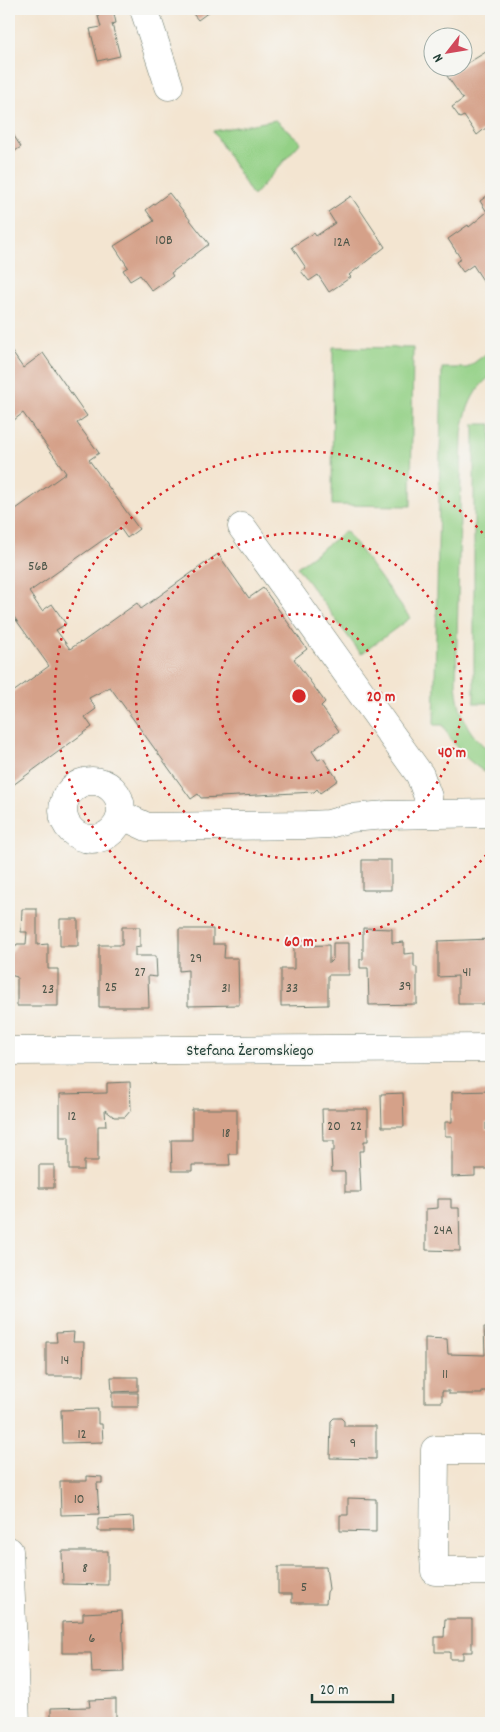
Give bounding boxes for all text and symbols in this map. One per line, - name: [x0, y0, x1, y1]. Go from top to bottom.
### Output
- north arrow: [422, 28, 472, 78]
- text: N: [428, 49, 449, 66]
- house number: 10B: [155, 231, 173, 251]
- house number: 12A: [334, 233, 351, 253]
- house number: 56B: [28, 557, 48, 577]
- centre of rings: [290, 687, 308, 705]
- text: 20 m: [367, 687, 395, 709]
- text: 40 m: [438, 743, 466, 765]
- text: 60 m: [284, 932, 314, 954]
- house number: 29: [190, 949, 202, 969]
- house number: 27: [134, 963, 146, 983]
- house number: 41: [463, 963, 471, 983]
- house number: 39: [399, 977, 411, 997]
- house number: 25: [105, 978, 117, 998]
- house number: 31: [221, 979, 231, 999]
- house number: 33: [286, 979, 298, 999]
- house number: 23: [42, 980, 54, 1000]
- street label: Stefana Żeromskiego: [186, 1040, 314, 1063]
- house number: 12: [67, 1107, 77, 1127]
- house number: 20: [327, 1117, 341, 1137]
- house number: 22: [350, 1117, 362, 1137]
- house number: 18: [222, 1124, 231, 1144]
- house number: 24A: [433, 1221, 453, 1241]
- house number: 14: [61, 1351, 69, 1371]
- house number: 11: [442, 1365, 448, 1385]
- house number: 12: [77, 1425, 87, 1445]
- house number: 9: [350, 1434, 356, 1454]
- house number: 10: [74, 1490, 84, 1510]
- house number: 8: [82, 1559, 88, 1579]
- house number: 5: [301, 1578, 307, 1598]
- house number: 6: [89, 1629, 96, 1649]
- scale bar: [312, 1672, 394, 1704]
- text: 20 m: [320, 1680, 348, 1702]

